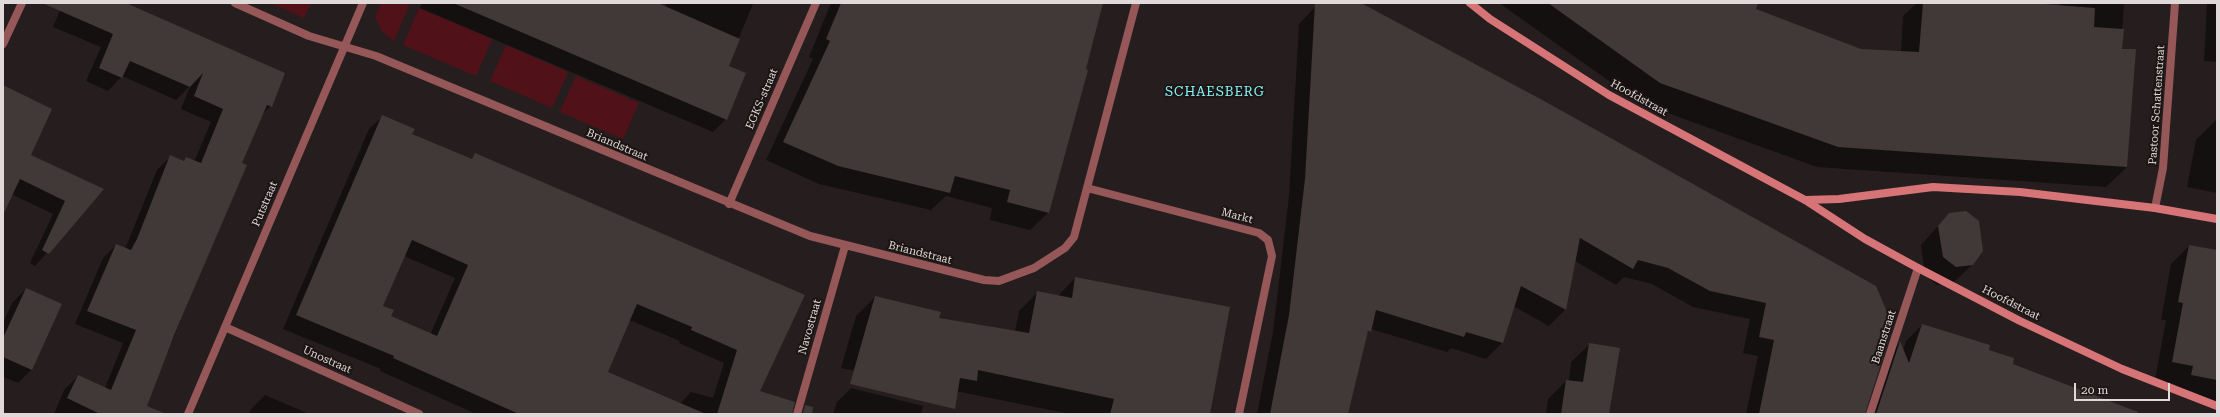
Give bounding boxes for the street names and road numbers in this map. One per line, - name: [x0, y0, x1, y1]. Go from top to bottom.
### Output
- street label: Pastoor Schattenstraat: [2146, 45, 2168, 165]
- street label: EGKS-straat: [743, 67, 781, 131]
- street label: Hoofdstraat: [1608, 77, 1670, 119]
- street label: Briandstraat: [584, 126, 650, 164]
- street label: Putstraat: [250, 179, 280, 229]
- street label: Markt: [1220, 205, 1254, 227]
- street label: Briandstraat: [887, 239, 953, 267]
- street label: Hoofdstraat: [1980, 283, 2042, 323]
- street label: Navostraat: [796, 298, 824, 356]
- street label: Baanstraat: [1869, 308, 1899, 366]
- street label: Unostraat: [301, 343, 353, 377]

